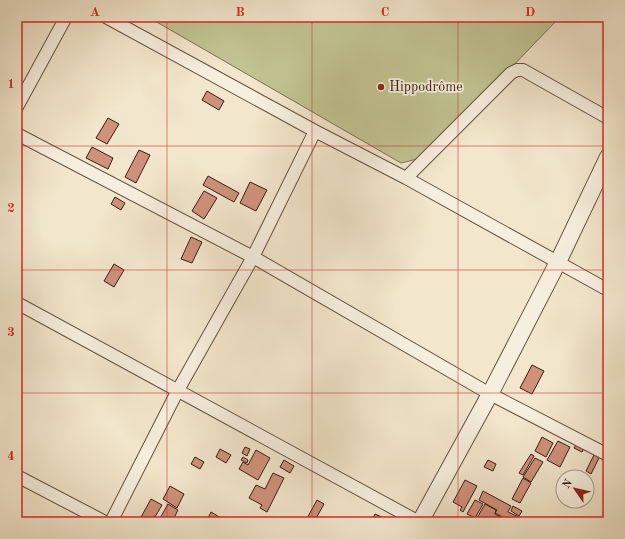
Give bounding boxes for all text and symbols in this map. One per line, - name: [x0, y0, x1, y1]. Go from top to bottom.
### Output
- text: A: [90, 6, 100, 19]
- text: B: [235, 6, 245, 19]
- text: C: [381, 6, 389, 19]
- text: D: [525, 6, 535, 19]
- text: 1: [7, 78, 15, 91]
- place label: Hippodrôme: [389, 80, 463, 94]
- marker: Hippodrôme: [376, 82, 386, 92]
- text: 2: [7, 202, 15, 215]
- text: 3: [7, 326, 15, 339]
- text: 4: [7, 450, 15, 463]
- north arrow: [555, 469, 595, 509]
- text: N: [561, 477, 575, 491]

